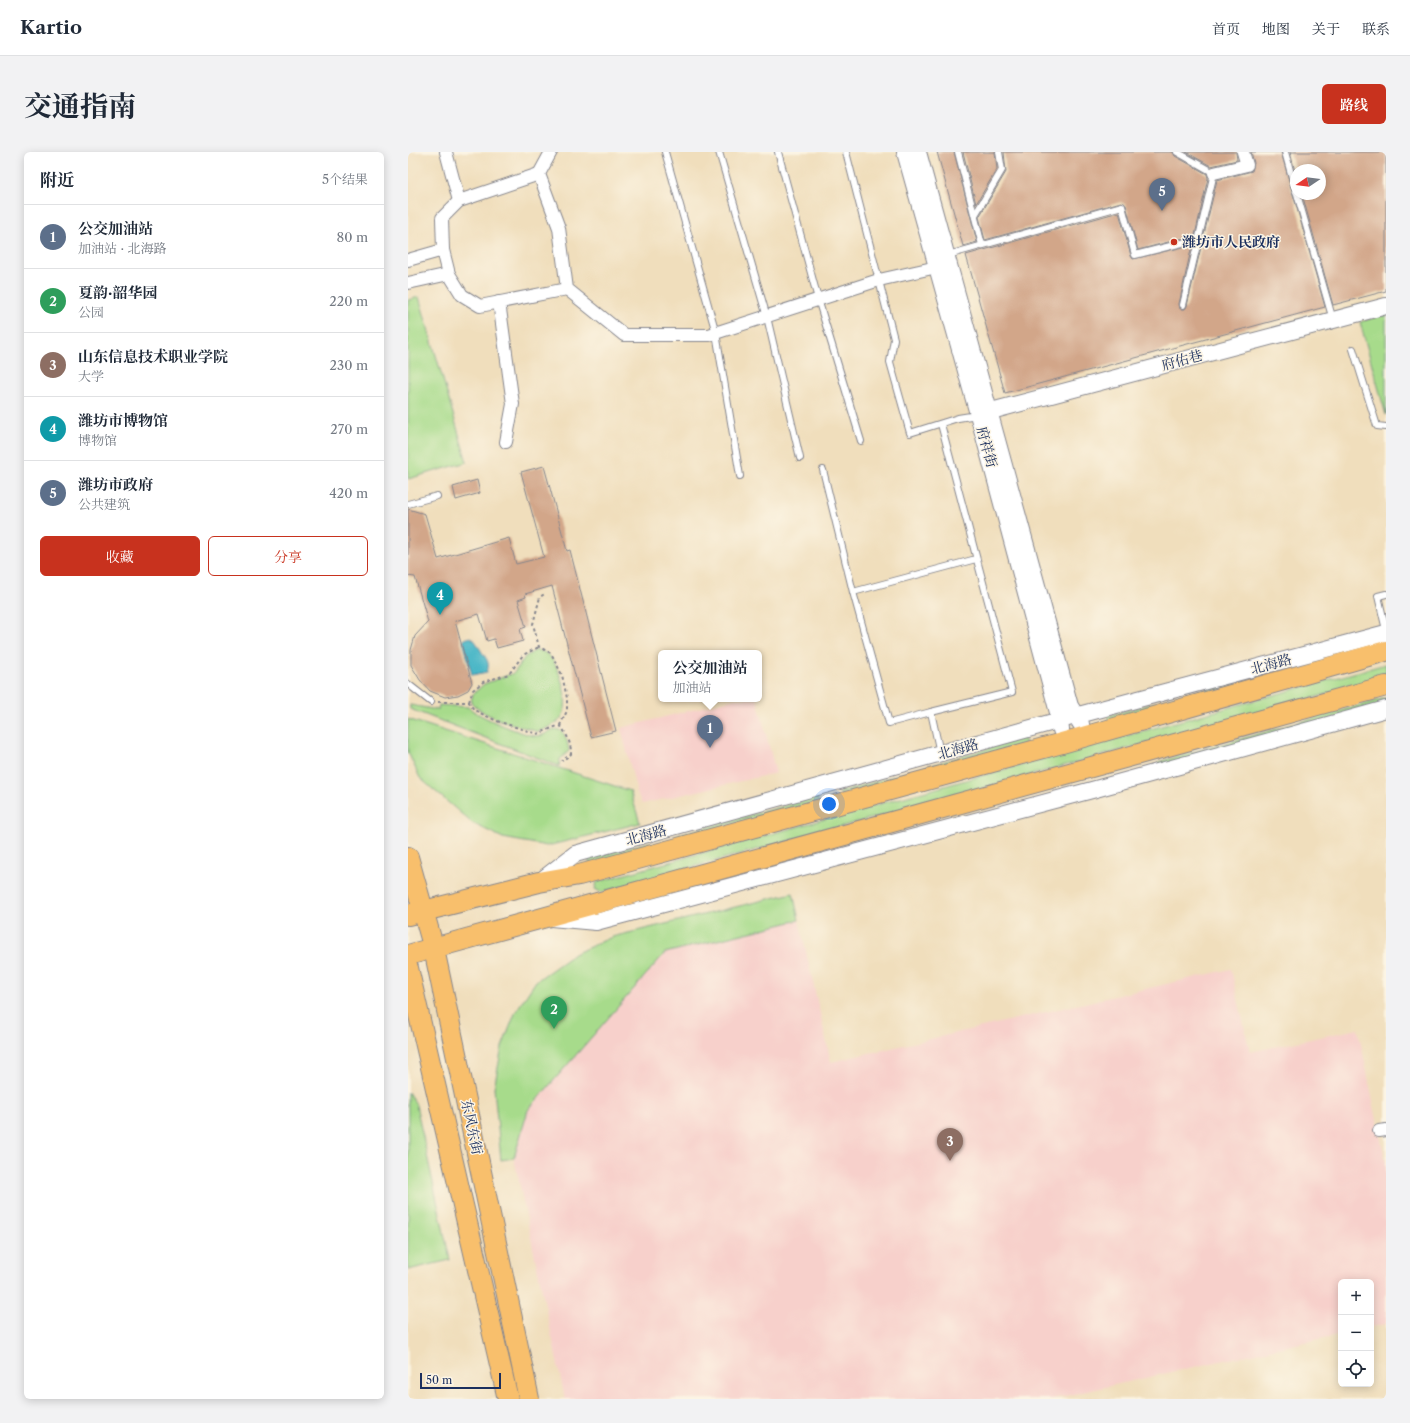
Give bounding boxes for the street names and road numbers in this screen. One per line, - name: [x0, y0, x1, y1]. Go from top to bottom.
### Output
- street label: 府佑巷: [1159, 346, 1205, 374]
- street label: 府祥街: [973, 424, 1001, 470]
- street label: 北海路: [1248, 650, 1294, 678]
- street label: 北海路: [935, 735, 981, 763]
- street label: 北海路: [623, 821, 669, 849]
- street label: 东风东街: [457, 1098, 487, 1156]

